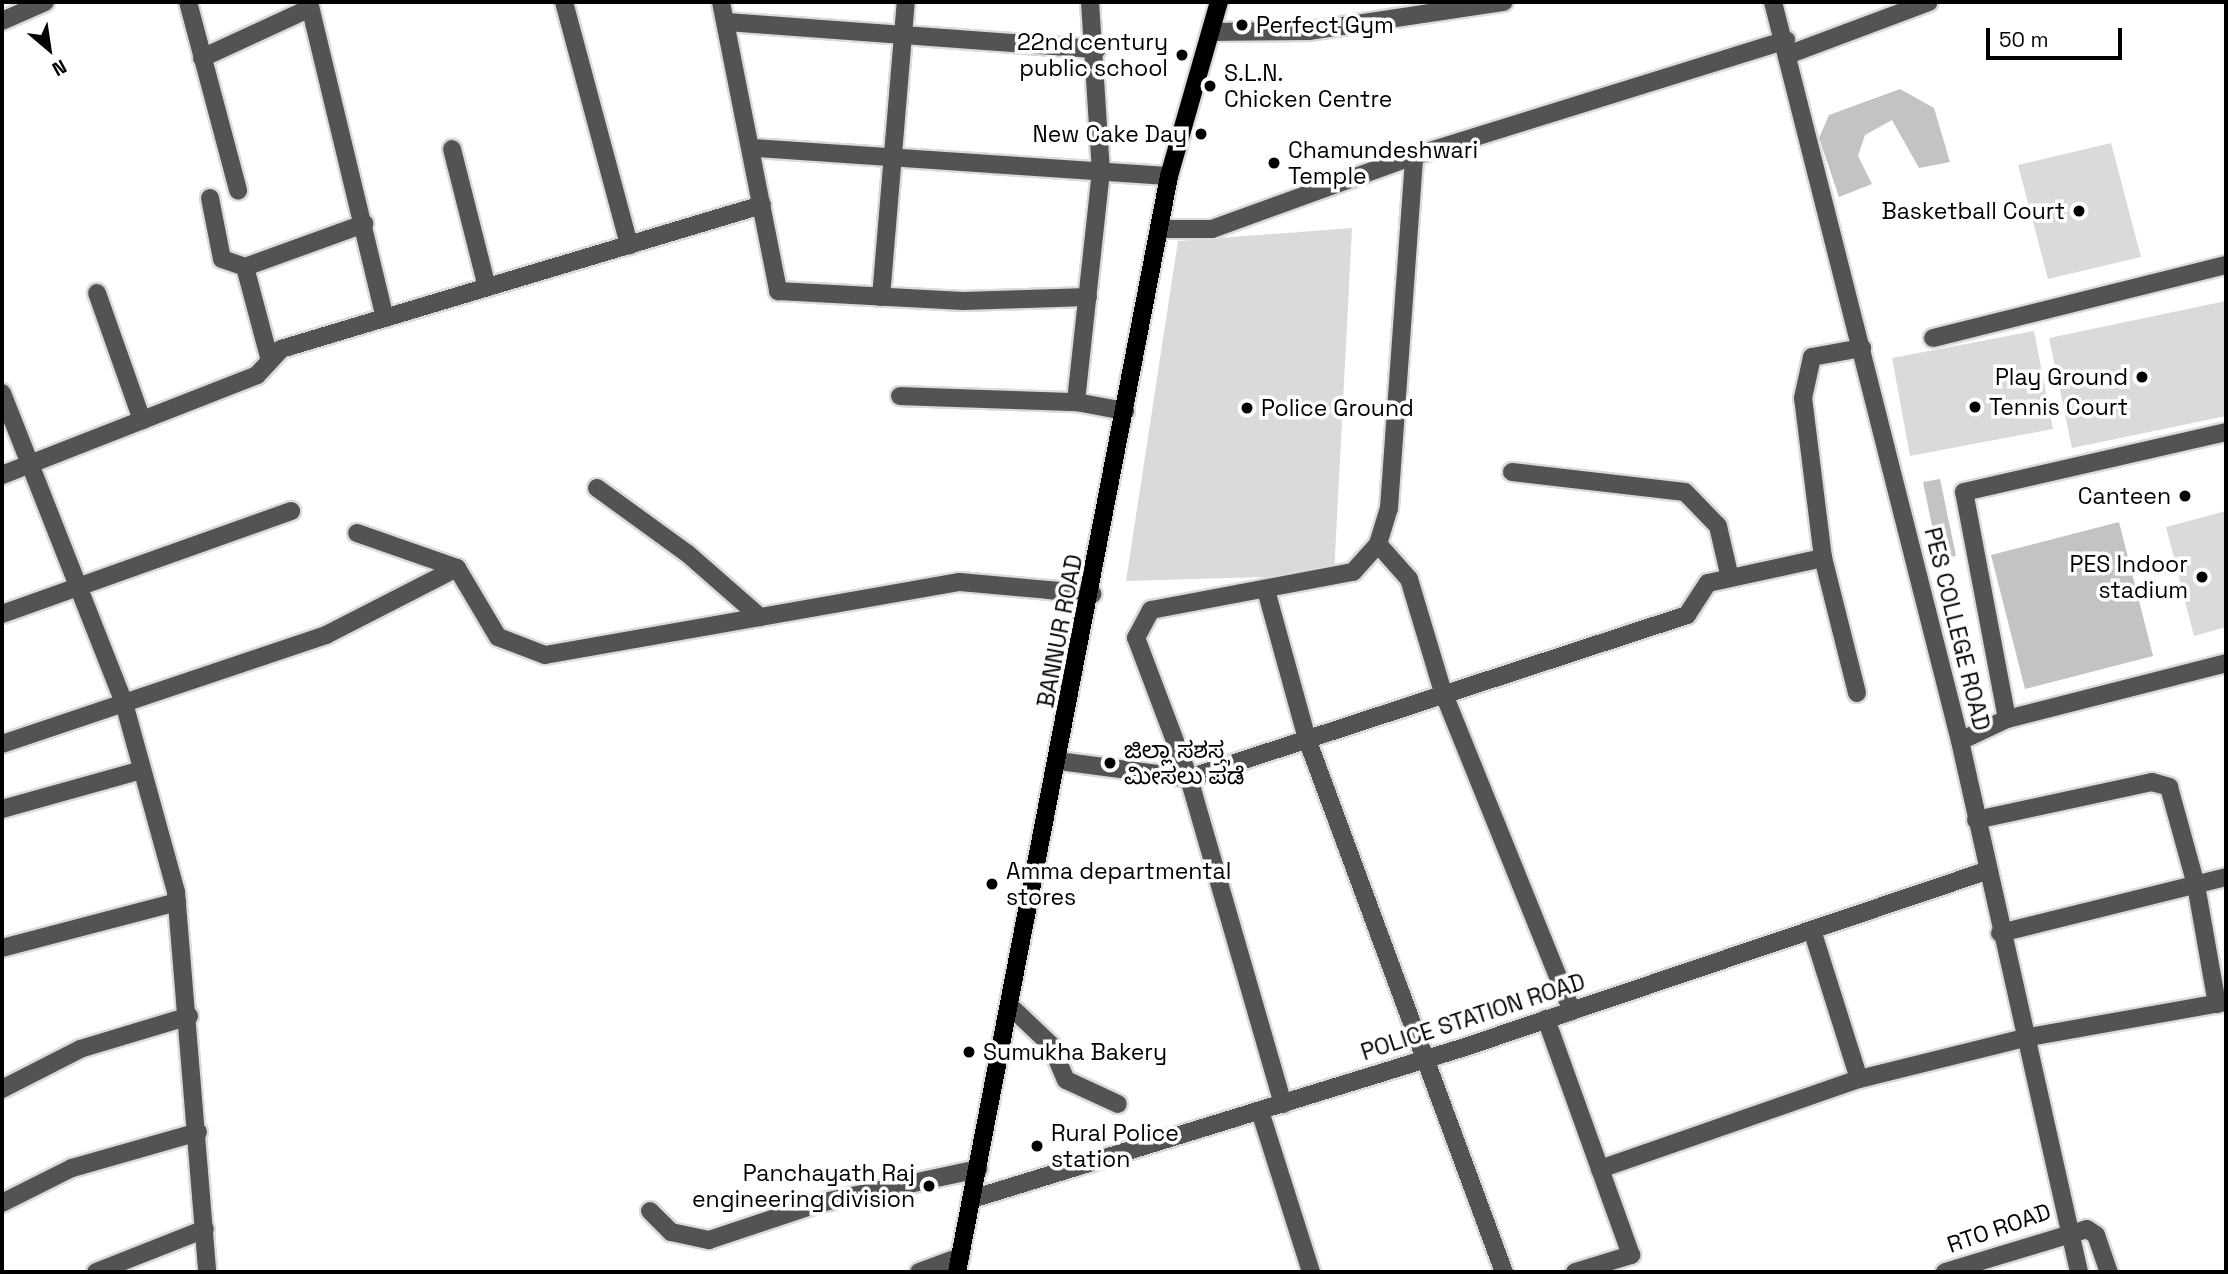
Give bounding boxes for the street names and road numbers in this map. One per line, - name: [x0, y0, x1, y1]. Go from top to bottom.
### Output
- street label: PES COLLEGE ROAD: [1918, 525, 1996, 733]
- street label: BANNUR ROAD: [1032, 552, 1088, 710]
- street label: POLICE STATION ROAD: [1357, 968, 1589, 1066]
- street label: RTO ROAD: [1944, 1197, 2054, 1259]

